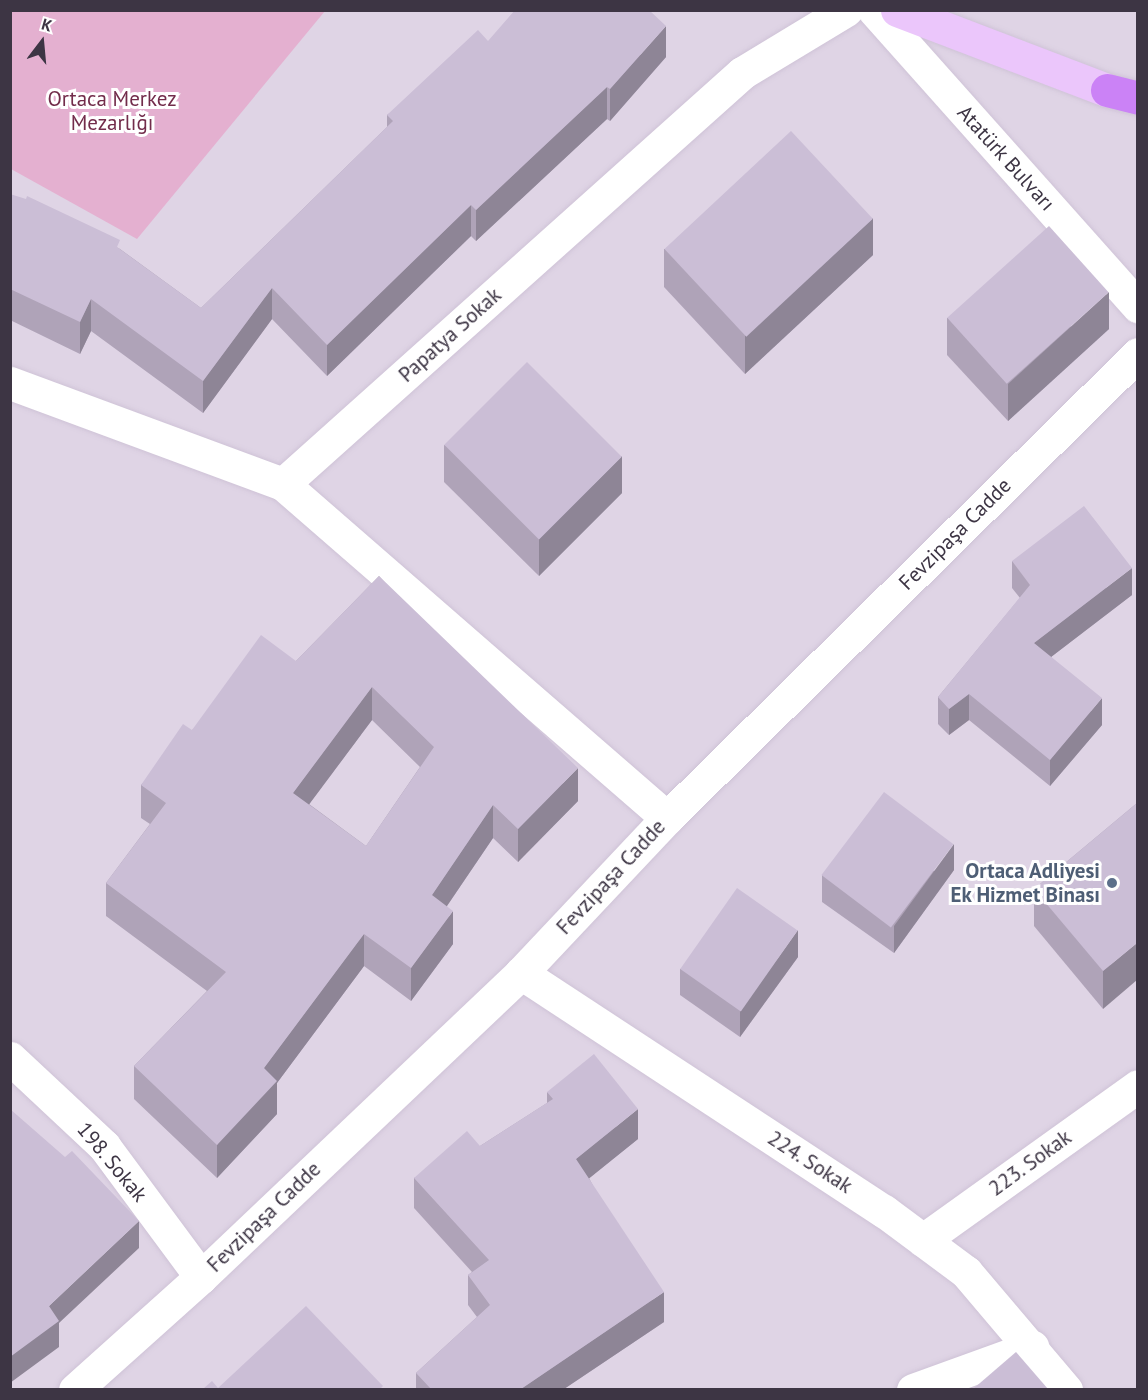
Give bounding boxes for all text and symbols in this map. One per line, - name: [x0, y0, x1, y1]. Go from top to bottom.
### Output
- north arrow: [12, 12, 72, 72]
- text: K: [39, 14, 54, 36]
- park label: Ortaca Merkez Mezarlığı: [47, 86, 177, 136]
- street label: Atatürk Bulvarı: [952, 100, 1060, 216]
- street label: Papatya Sokak: [394, 282, 506, 388]
- street label: Fevzipaşa Cadde: [894, 473, 1016, 595]
- street label: Fevzipaşa Cadde: [551, 814, 671, 940]
- place label: Ortaca Adliyesi Ek Hizmet Binası: [950, 858, 1100, 908]
- marker: Ortaca Adliyesi Ek Hizmet Binası: [1105, 876, 1119, 890]
- street label: 198. Sokak: [71, 1117, 153, 1207]
- street label: 223. Sokak: [983, 1124, 1077, 1202]
- street label: 224. Sokak: [762, 1125, 858, 1199]
- street label: Fevzipaşa Cadde: [202, 1157, 326, 1277]

